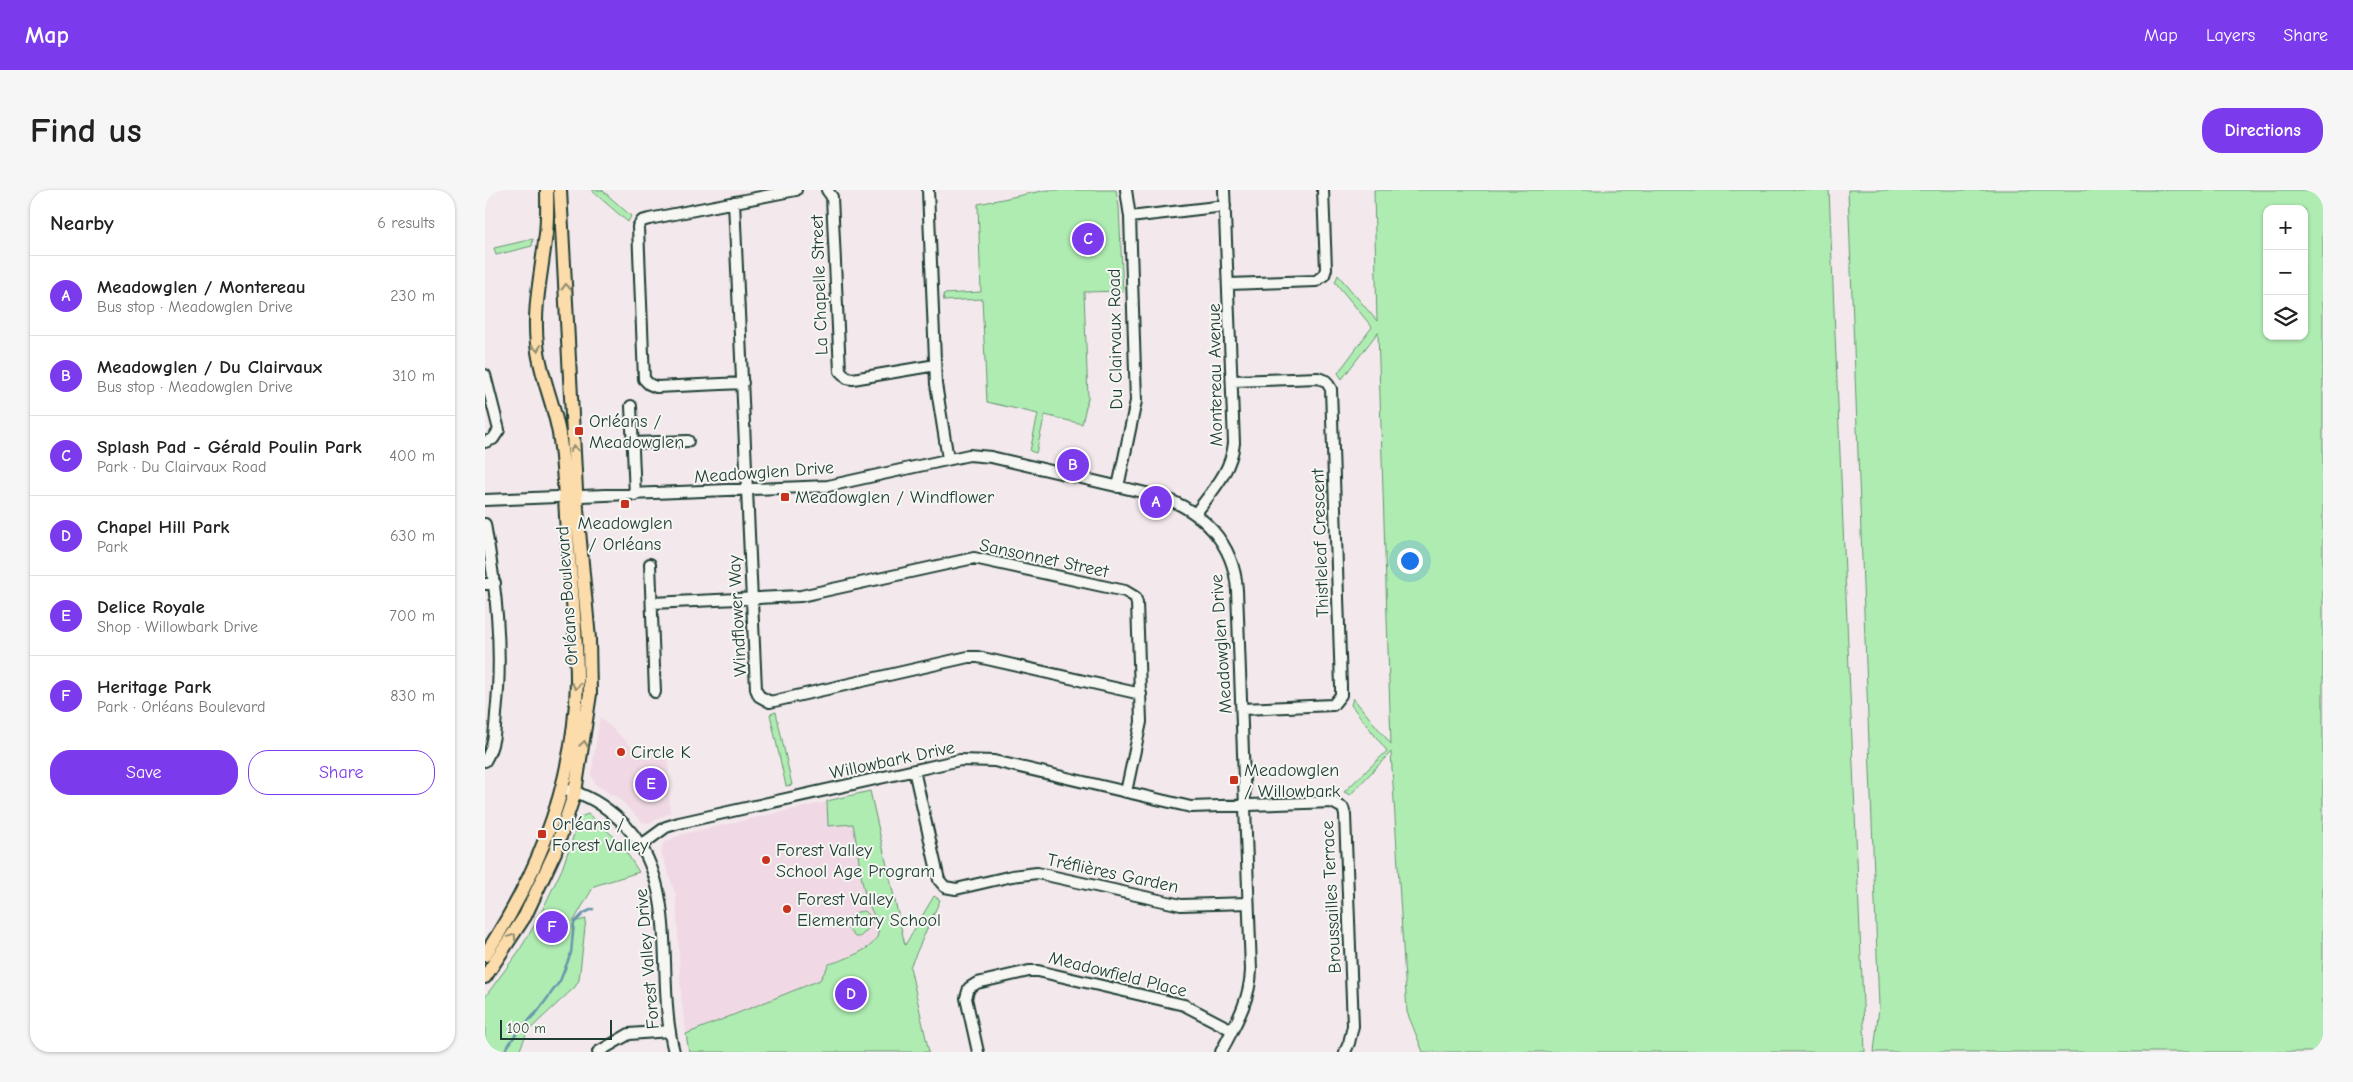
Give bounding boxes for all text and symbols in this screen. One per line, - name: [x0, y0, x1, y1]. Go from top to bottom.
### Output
- text: Map: [25, 21, 69, 49]
- text: Map: [2144, 25, 2178, 46]
- text: Layers: [2206, 25, 2255, 46]
- text: Share: [2283, 25, 2328, 46]
- button: Directions: [2202, 108, 2323, 153]
- text: Find us: [30, 110, 142, 151]
- map controls: [2263, 205, 2308, 340]
- button: +: [2263, 205, 2308, 250]
- text: Nearby: [50, 211, 114, 235]
- text: 6 results: [377, 214, 435, 232]
- street label: La Chapelle Street: [807, 214, 832, 356]
- pin: C: [1072, 220, 1104, 258]
- button: −: [2263, 250, 2308, 295]
- street label: Du Clairvaux Road: [1104, 268, 1127, 410]
- text: Meadowglen / Montereau: [97, 276, 306, 298]
- one-way arrow: [560, 282, 571, 290]
- text: A: [62, 287, 70, 305]
- text: 230 m: [390, 287, 435, 305]
- button: layers: [2263, 295, 2308, 340]
- text: Bus stop · Meadowglen Drive: [97, 298, 293, 316]
- street label: Montereau Avenue: [1204, 303, 1227, 447]
- one-way arrow: [531, 344, 542, 352]
- text: Meadowglen / Du Clairvaux: [97, 356, 322, 378]
- text: B: [61, 367, 71, 385]
- text: 310 m: [392, 367, 435, 385]
- text: Bus stop · Meadowglen Drive: [97, 378, 293, 396]
- place label: Orléans / Meadowglen: [589, 411, 684, 453]
- marker: Orléans / Meadowglen: [573, 425, 585, 437]
- text: Splash Pad - Gérald Poulin Park: [97, 436, 362, 458]
- one-way arrow: [569, 445, 580, 453]
- pin: B: [1057, 446, 1089, 484]
- text: C: [61, 447, 71, 465]
- text: 400 m: [389, 447, 435, 465]
- street label: Meadowglen Drive: [693, 457, 835, 488]
- text: Park · Du Clairvaux Road: [97, 458, 267, 476]
- street label: Thistleleaf Crescent: [1307, 467, 1334, 618]
- pin: A: [1140, 483, 1172, 521]
- place label: Meadowglen / Windflower: [795, 487, 995, 508]
- marker: Meadowglen / Windflower: [779, 491, 791, 503]
- marker: Meadowglen / Orléans: [619, 498, 631, 510]
- place label: Meadowglen / Orléans: [577, 513, 673, 555]
- text: Chapel Hill Park: [97, 516, 230, 538]
- street label: Orléans Boulevard: [552, 525, 583, 666]
- text: D: [61, 527, 71, 545]
- text: 630 m: [390, 527, 435, 545]
- street label: Sansonnet Street: [977, 535, 1111, 583]
- text: Park: [97, 538, 128, 556]
- your location: [1397, 548, 1423, 574]
- street label: Windflower Way: [724, 554, 751, 677]
- street label: Meadowglen Drive: [1206, 573, 1237, 715]
- text: Delice Royale: [97, 596, 205, 618]
- text: E: [61, 607, 71, 625]
- text: 700 m: [389, 607, 435, 625]
- text: Shop · Willowbark Drive: [97, 618, 258, 636]
- text: Heritage Park: [97, 676, 211, 698]
- one-way arrow: [571, 682, 582, 690]
- text: F: [61, 687, 71, 705]
- text: 830 m: [390, 687, 435, 705]
- text: Park · Orléans Boulevard: [97, 698, 265, 716]
- street label: Willowbark Drive: [828, 737, 957, 784]
- one-way arrow: [578, 740, 588, 748]
- place label: Circle K: [631, 742, 690, 763]
- marker: Circle K: [615, 746, 627, 758]
- button: Save: [50, 750, 238, 795]
- button: Share: [248, 750, 435, 795]
- place label: Meadowglen / Willowbark: [1244, 760, 1341, 802]
- pin: E: [635, 765, 667, 803]
- marker: Meadowglen / Willowbark: [1228, 774, 1240, 786]
- place label: Orléans / Forest Valley: [552, 814, 649, 856]
- street label: Broussailles Terrace: [1317, 820, 1346, 974]
- marker: Orléans / Forest Valley: [536, 828, 548, 840]
- place label: Forest Valley School Age Program: [776, 840, 935, 882]
- street label: Tréflières Garden: [1045, 849, 1180, 898]
- marker: Forest Valley School Age Program: [760, 854, 772, 866]
- street label: Forest Valley Drive: [631, 888, 664, 1030]
- place label: Forest Valley Elementary School: [797, 889, 941, 931]
- marker: Forest Valley Elementary School: [781, 903, 793, 915]
- pin: F: [536, 908, 568, 946]
- one-way arrow: [506, 933, 516, 942]
- street label: Meadowfield Place: [1047, 947, 1189, 1002]
- pin: D: [835, 975, 867, 1013]
- scale bar: [500, 1017, 613, 1040]
- text: 100 m: [507, 1020, 546, 1037]

